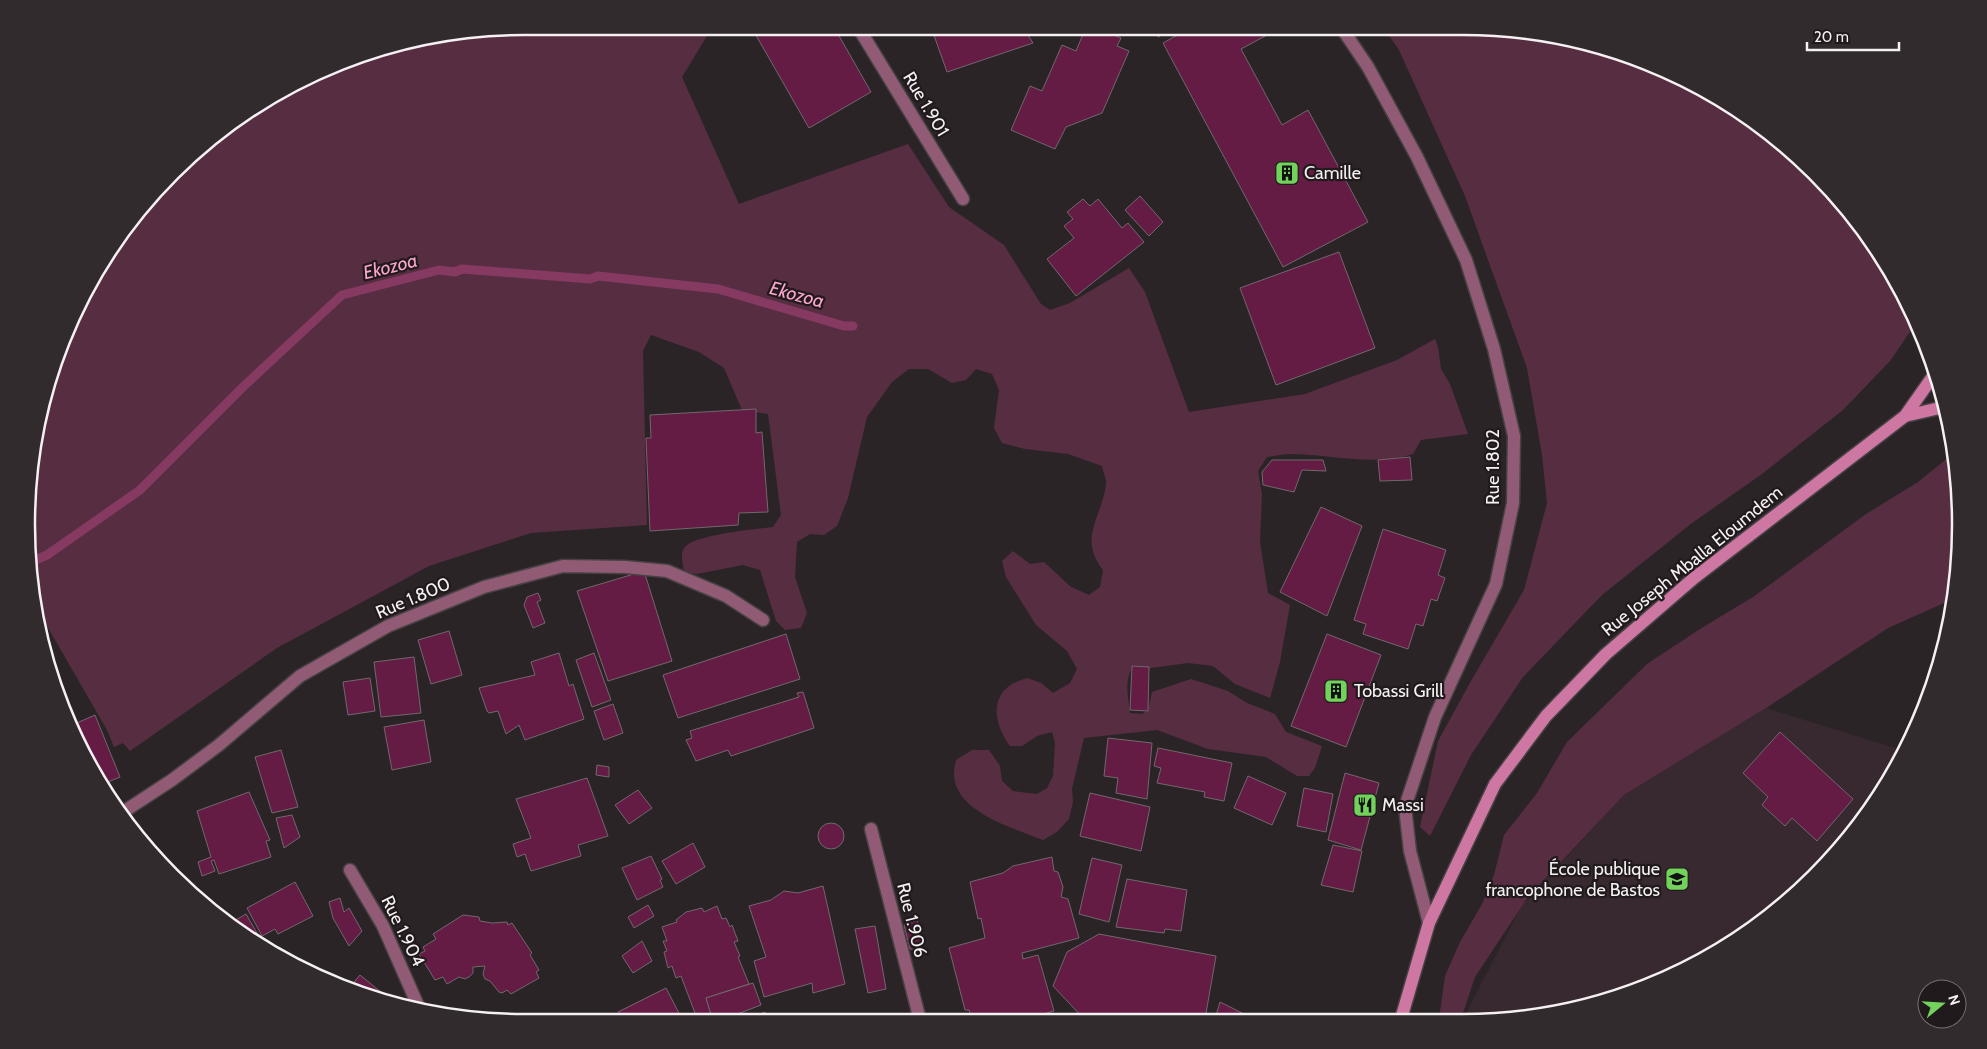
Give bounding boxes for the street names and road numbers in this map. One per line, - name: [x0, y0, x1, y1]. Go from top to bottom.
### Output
- street label: Rue 1.901: [898, 68, 954, 140]
- street label: Rue 1.802: [1482, 429, 1504, 505]
- street label: Rue Joseph Mballa Eloumdem: [1597, 481, 1787, 641]
- street label: Rue 1.800: [372, 572, 454, 624]
- street label: Rue 1.906: [892, 880, 932, 960]
- street label: Rue 1.904: [376, 892, 430, 970]

